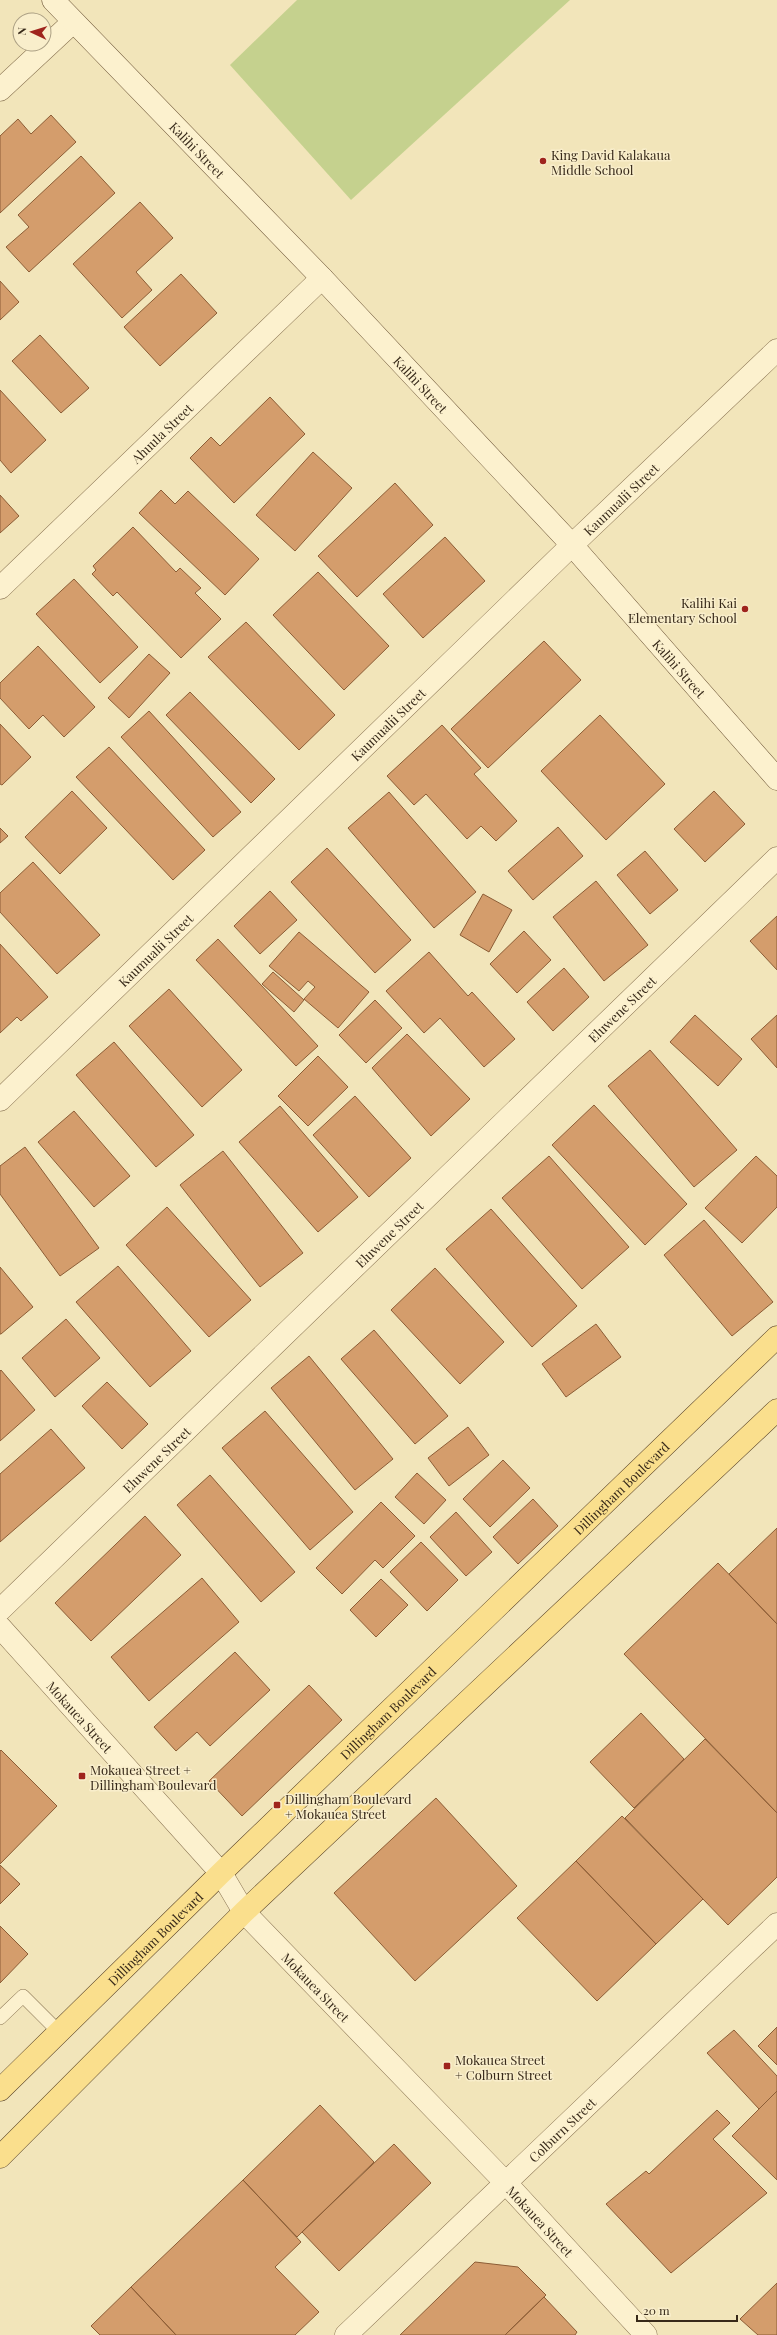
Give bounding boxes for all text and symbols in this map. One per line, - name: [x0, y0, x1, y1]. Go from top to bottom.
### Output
- north arrow: [12, 12, 52, 52]
- text: N: [14, 27, 29, 36]
- street label: Kalihi Street: [166, 118, 229, 182]
- place label: King David Kalakaua Middle School: [551, 146, 671, 178]
- marker: King David Kalakaua Middle School: [538, 156, 548, 166]
- street label: Kalihi Street: [390, 352, 452, 416]
- street label: Ahuula Street: [126, 399, 196, 467]
- street label: Kaumualii Street: [579, 459, 662, 539]
- place label: Kalihi Kai Elementary School: [628, 594, 737, 626]
- marker: Kalihi Kai Elementary School: [740, 604, 750, 614]
- street label: Kalihi Street: [649, 635, 710, 701]
- street label: Kaumualii Street: [347, 684, 429, 764]
- street label: Kaumualii Street: [114, 909, 196, 990]
- street label: Eluwene Street: [584, 971, 659, 1045]
- street label: Eluwene Street: [351, 1197, 427, 1271]
- street label: Eluwene Street: [118, 1422, 194, 1496]
- street label: Dillingham Boulevard: [569, 1437, 673, 1538]
- street label: Dillingham Boulevard: [336, 1662, 439, 1763]
- street label: Mokauea Street: [44, 1677, 117, 1756]
- place label: Mokauea Street + Dillingham Boulevard: [90, 1761, 217, 1793]
- marker: Mokauea Street + Dillingham Boulevard: [77, 1771, 87, 1781]
- place label: Dillingham Boulevard + Mokauea Street: [285, 1790, 412, 1822]
- marker: Dillingham Boulevard + Mokauea Street: [272, 1800, 282, 1810]
- street label: Dillingham Boulevard: [104, 1887, 206, 1988]
- street label: Mokauea Street: [279, 1948, 354, 2025]
- place label: Mokauea Street + Colburn Street: [455, 2051, 552, 2083]
- marker: Mokauea Street + Colburn Street: [442, 2061, 452, 2071]
- street label: Colburn Street: [525, 2093, 599, 2165]
- street label: Mokauea Street: [504, 2182, 578, 2260]
- scale bar: [637, 2297, 737, 2323]
- text: 20 m: [643, 2302, 670, 2318]

